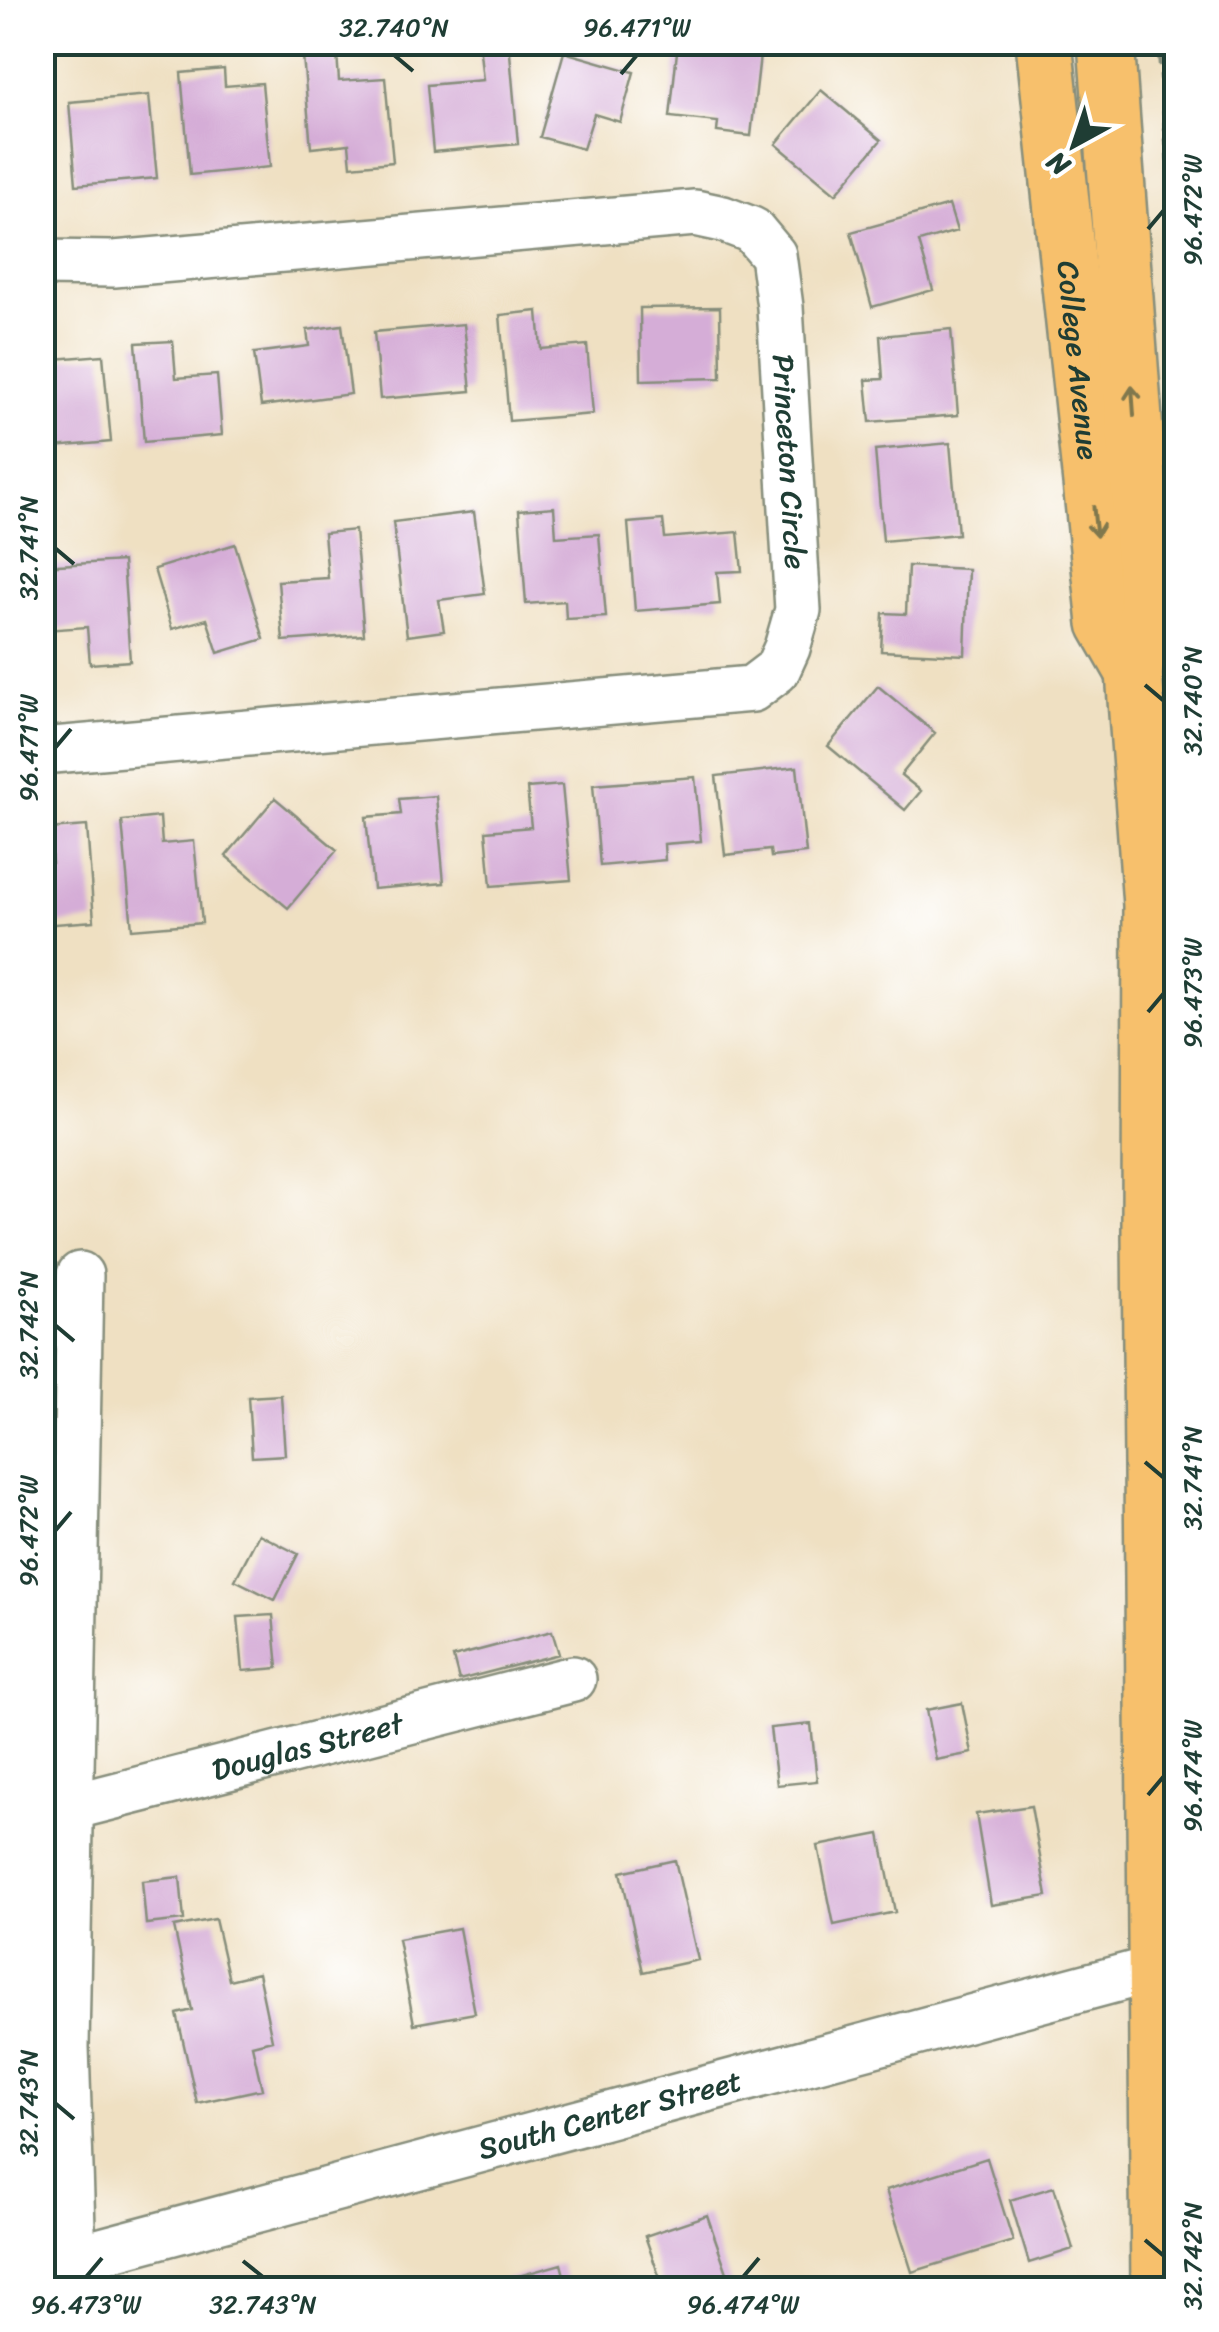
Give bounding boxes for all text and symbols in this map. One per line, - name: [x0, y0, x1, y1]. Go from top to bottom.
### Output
- text: 32.740°N: [339, 5, 449, 50]
- text: 96.471°W: [583, 5, 692, 50]
- north arrow: [1024, 95, 1124, 195]
- text: N: [1035, 138, 1082, 189]
- text: 96.472°W: [1170, 154, 1215, 266]
- street label: College Avenue: [1041, 258, 1115, 462]
- street label: Princeton Circle: [756, 352, 823, 571]
- one-way arrow: [1123, 386, 1142, 418]
- text: 32.741°N: [6, 495, 51, 600]
- one-way arrow: [1086, 506, 1105, 538]
- text: 32.740°N: [1170, 646, 1215, 756]
- text: 96.471°W: [6, 693, 51, 802]
- text: 96.473°W: [1170, 937, 1215, 1048]
- text: 32.742°N: [6, 1270, 51, 1379]
- text: 32.741°N: [1170, 1425, 1215, 1530]
- text: 96.472°W: [6, 1475, 51, 1587]
- street label: Douglas Street: [206, 1696, 411, 1797]
- text: 96.474°W: [1170, 1719, 1215, 1832]
- text: 32.743°N: [6, 2049, 51, 2157]
- street label: South Center Street: [472, 2054, 748, 2176]
- text: 32.742°N: [1170, 2201, 1215, 2310]
- text: 96.473°W: [31, 2282, 142, 2327]
- text: 32.743°N: [209, 2282, 317, 2327]
- text: 96.474°W: [687, 2282, 800, 2327]

